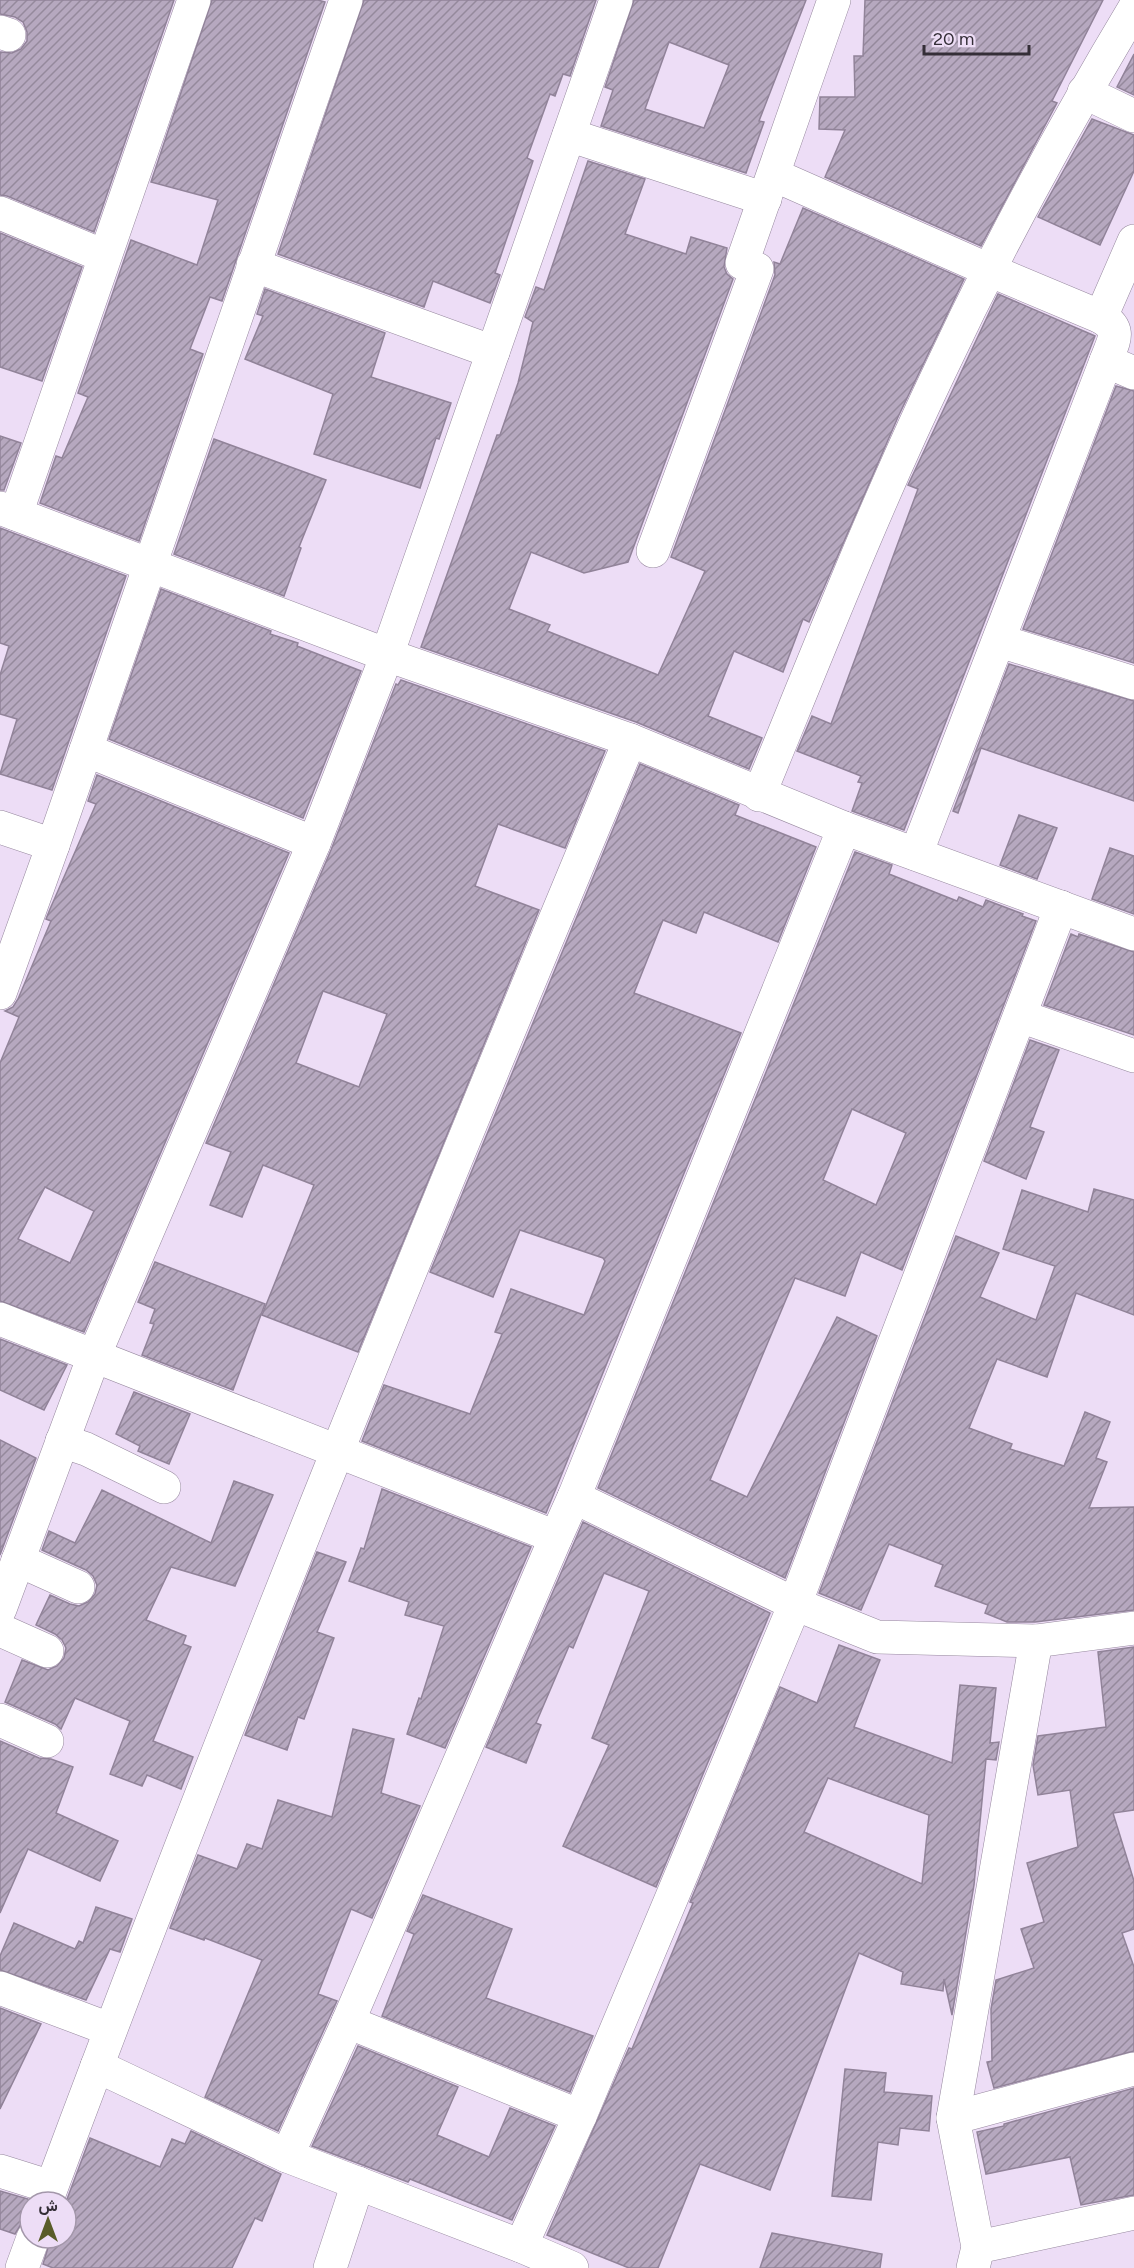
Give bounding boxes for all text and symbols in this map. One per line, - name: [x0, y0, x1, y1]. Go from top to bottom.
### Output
- scale bar: [924, 18, 1029, 56]
- text: 20 m: [933, 28, 974, 50]
- north arrow: [18, 2190, 78, 2250]
- text: ش: [38, 2196, 58, 2215]

